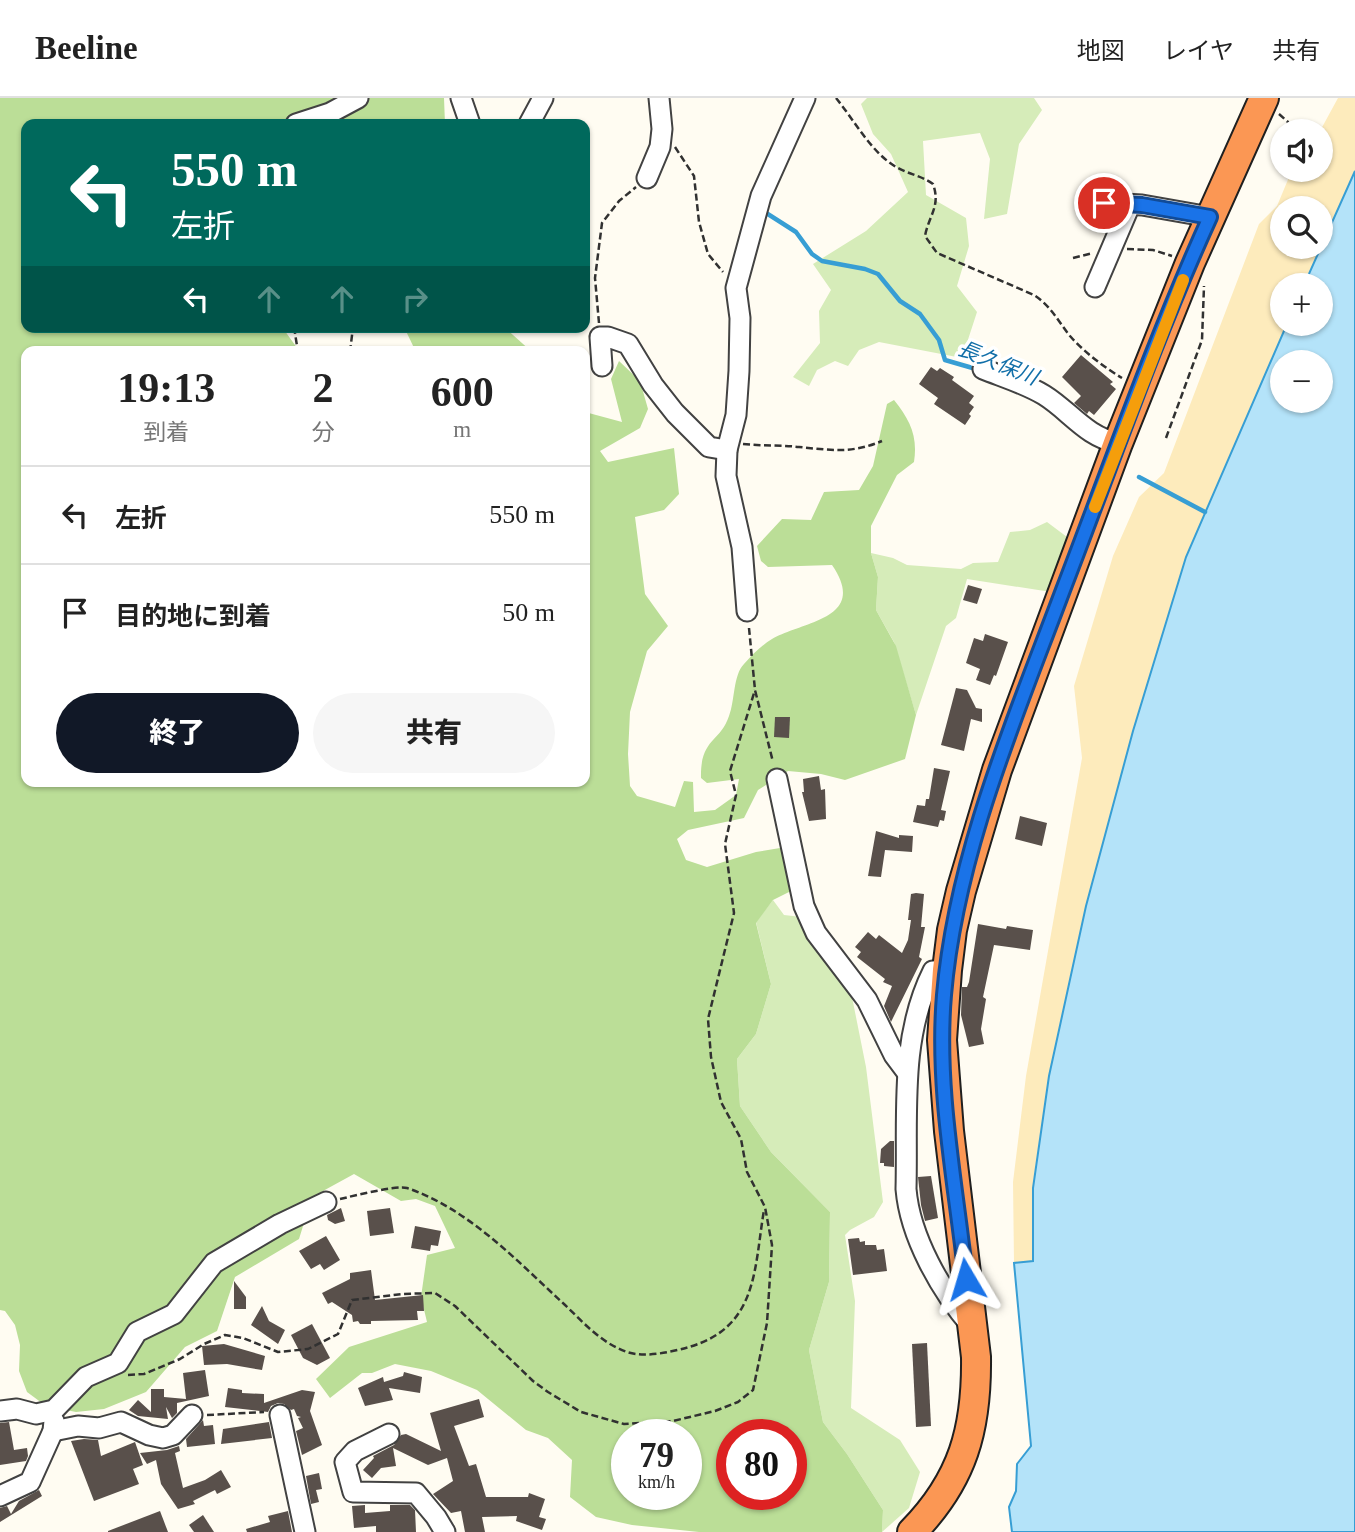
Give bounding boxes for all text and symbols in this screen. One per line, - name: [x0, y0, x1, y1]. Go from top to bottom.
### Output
- text: Beeline: [35, 30, 138, 66]
- text: 地図: [1077, 38, 1125, 64]
- text: レイヤ: [1163, 38, 1234, 64]
- text: 共有: [1272, 38, 1320, 64]
- map controls: [1270, 119, 1333, 413]
- button: sound: [1270, 119, 1333, 182]
- text: 550 m: [171, 142, 298, 197]
- icon: left: [56, 147, 147, 238]
- pin: [1074, 173, 1134, 233]
- icon: arrive: [1085, 184, 1123, 222]
- button: search: [1270, 196, 1333, 259]
- text: 左折: [171, 208, 235, 244]
- button: +: [1270, 273, 1333, 336]
- icon: left: [177, 280, 215, 318]
- icon: ahead: [250, 280, 288, 318]
- icon: ahead: [323, 280, 361, 318]
- icon: right: [396, 280, 434, 318]
- water label: 長久保川: [955, 336, 1043, 391]
- button: −: [1270, 350, 1333, 413]
- text: 19:13: [117, 365, 215, 411]
- text: 2: [313, 365, 334, 411]
- text: 600: [431, 369, 494, 415]
- text: m: [453, 417, 471, 442]
- text: 到着: [143, 420, 189, 445]
- text: 分: [312, 420, 335, 445]
- icon: left: [56, 496, 94, 534]
- text: 550 m: [489, 500, 555, 529]
- text: 左折: [115, 504, 167, 533]
- icon: arrive: [56, 594, 94, 632]
- text: 50 m: [502, 598, 555, 627]
- text: 目的地に到着: [115, 602, 271, 631]
- button: 終了: [56, 693, 299, 773]
- button: 共有: [313, 693, 555, 773]
- position arrow: [929, 1242, 1003, 1316]
- speed limit sign: 80: [716, 1419, 807, 1510]
- text: 79: [639, 1436, 674, 1475]
- text: km/h: [638, 1472, 675, 1492]

